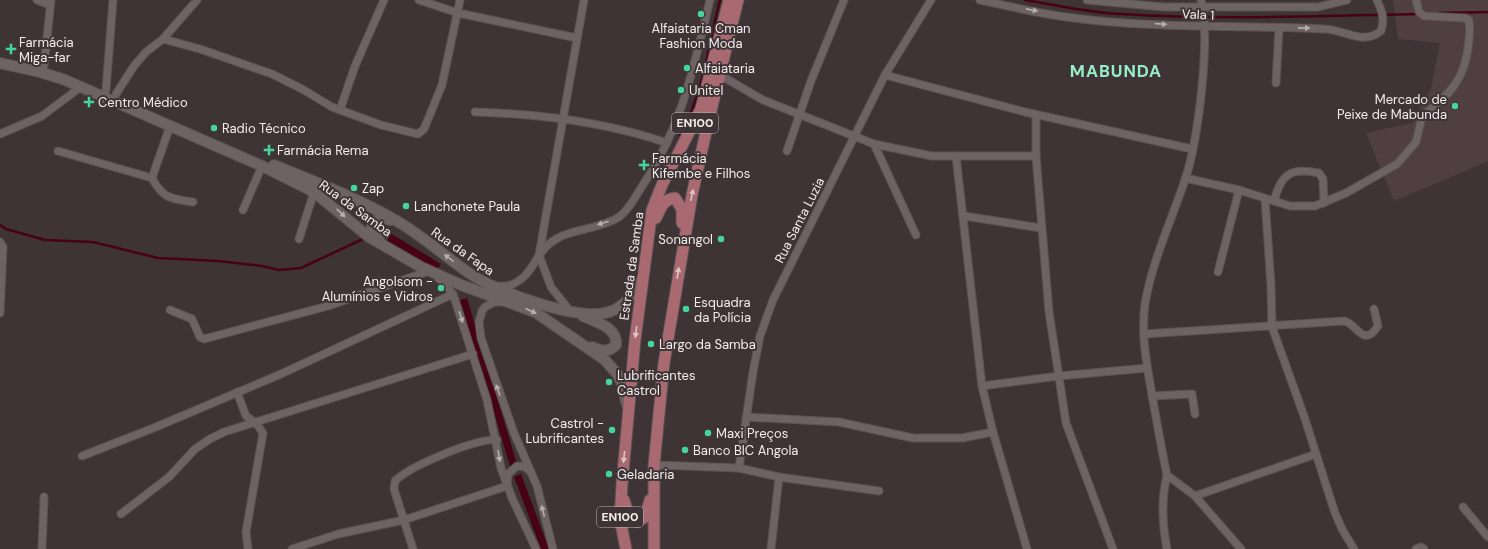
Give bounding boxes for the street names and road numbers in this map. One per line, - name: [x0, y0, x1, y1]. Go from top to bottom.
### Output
- street label: Vala 1: [1181, 5, 1215, 24]
- road number: EN100: [672, 113, 718, 133]
- street label: Rua Santa Luzia: [771, 175, 828, 266]
- street label: Rua da Samba: [316, 176, 395, 240]
- street label: Estrada da Samba: [615, 211, 648, 321]
- street label: Rua da Fapa: [428, 223, 498, 279]
- road number: EN100: [597, 507, 643, 527]

